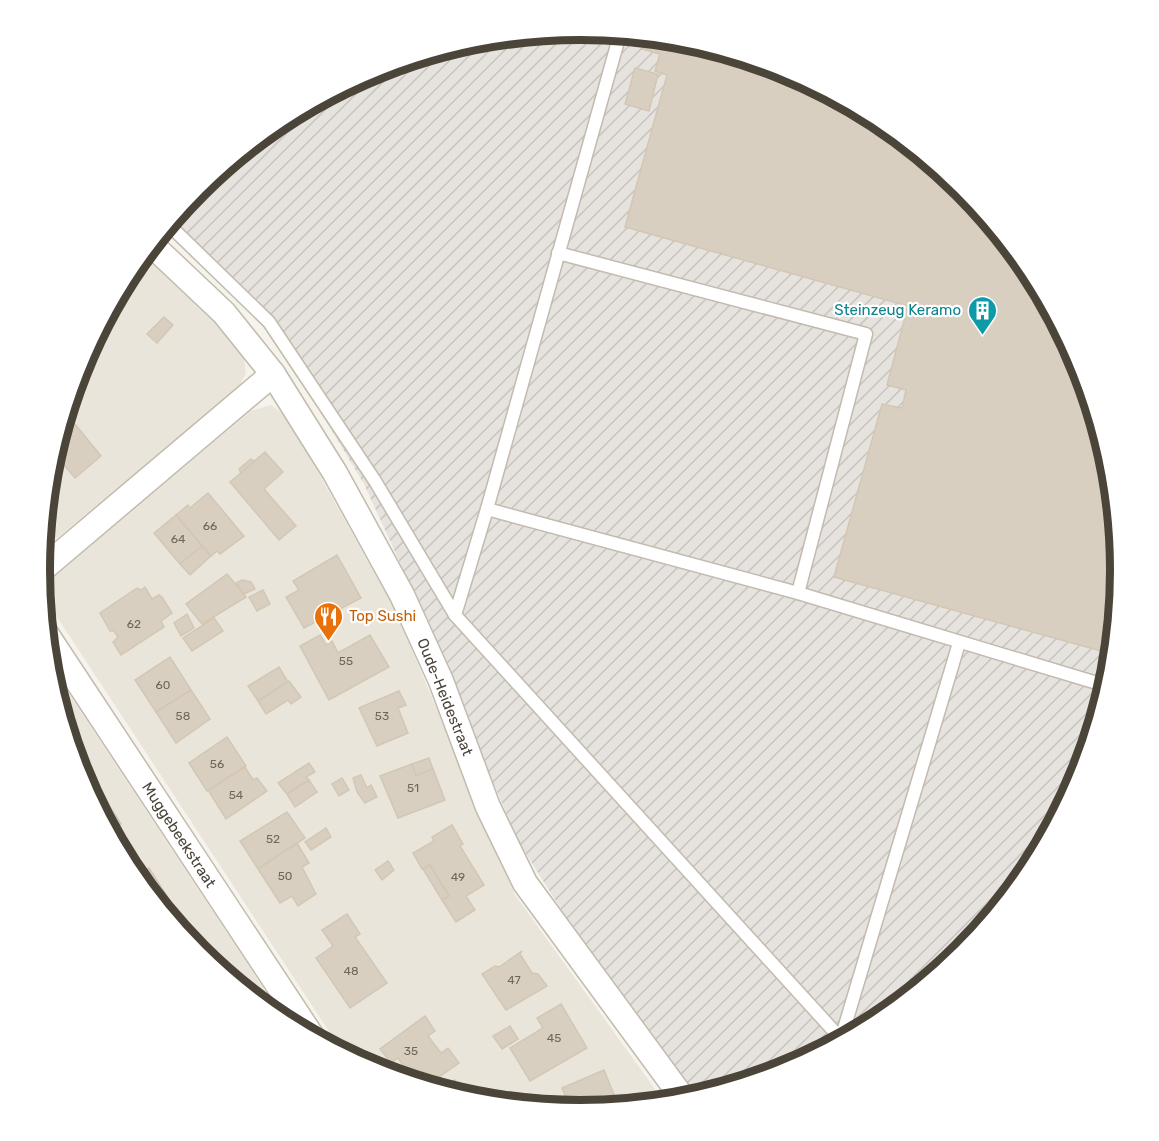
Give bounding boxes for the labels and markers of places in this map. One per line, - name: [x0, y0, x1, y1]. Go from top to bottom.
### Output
- building icon: Steinzeug Keramo: [966, 294, 998, 336]
- place label: Steinzeug Keramo: [834, 301, 961, 319]
- restaurant icon: Top Sushi: [312, 600, 344, 642]
- place label: Top Sushi: [349, 607, 416, 625]

